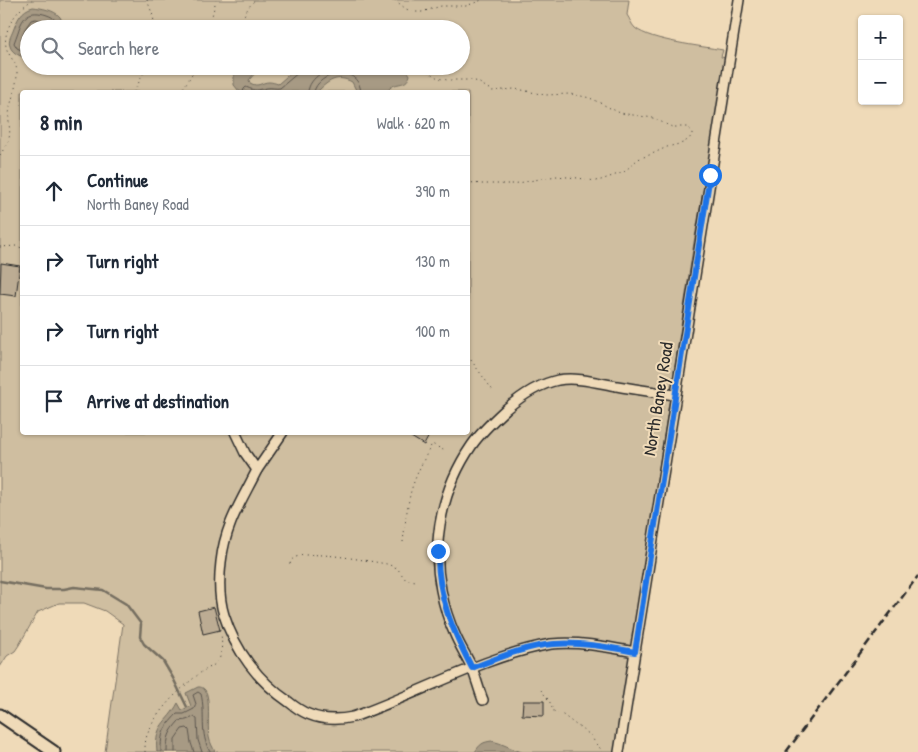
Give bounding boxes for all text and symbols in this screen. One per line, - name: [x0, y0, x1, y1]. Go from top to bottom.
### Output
- map controls: [858, 15, 903, 105]
- button: +: [858, 15, 903, 60]
- search box: [20, 20, 470, 75]
- icon: search: [38, 34, 66, 62]
- text: Search here: [78, 35, 159, 61]
- button: −: [858, 60, 903, 105]
- text: 8 min: [40, 108, 82, 137]
- text: Walk · 620 m: [377, 112, 450, 134]
- route start: [699, 164, 722, 187]
- text: Continue: [87, 167, 148, 193]
- icon: ahead: [40, 177, 68, 205]
- text: 390 m: [415, 180, 450, 202]
- text: North Baney Road: [87, 193, 189, 215]
- icon: right: [40, 247, 68, 275]
- text: Turn right: [87, 248, 158, 274]
- text: 130 m: [415, 250, 450, 272]
- icon: right: [40, 317, 68, 345]
- text: Turn right: [87, 318, 158, 344]
- text: 100 m: [415, 320, 450, 342]
- street label: North Baney Road: [636, 340, 679, 457]
- icon: arrive: [40, 387, 68, 415]
- text: Arrive at destination: [87, 388, 229, 414]
- route end: [427, 540, 450, 563]

